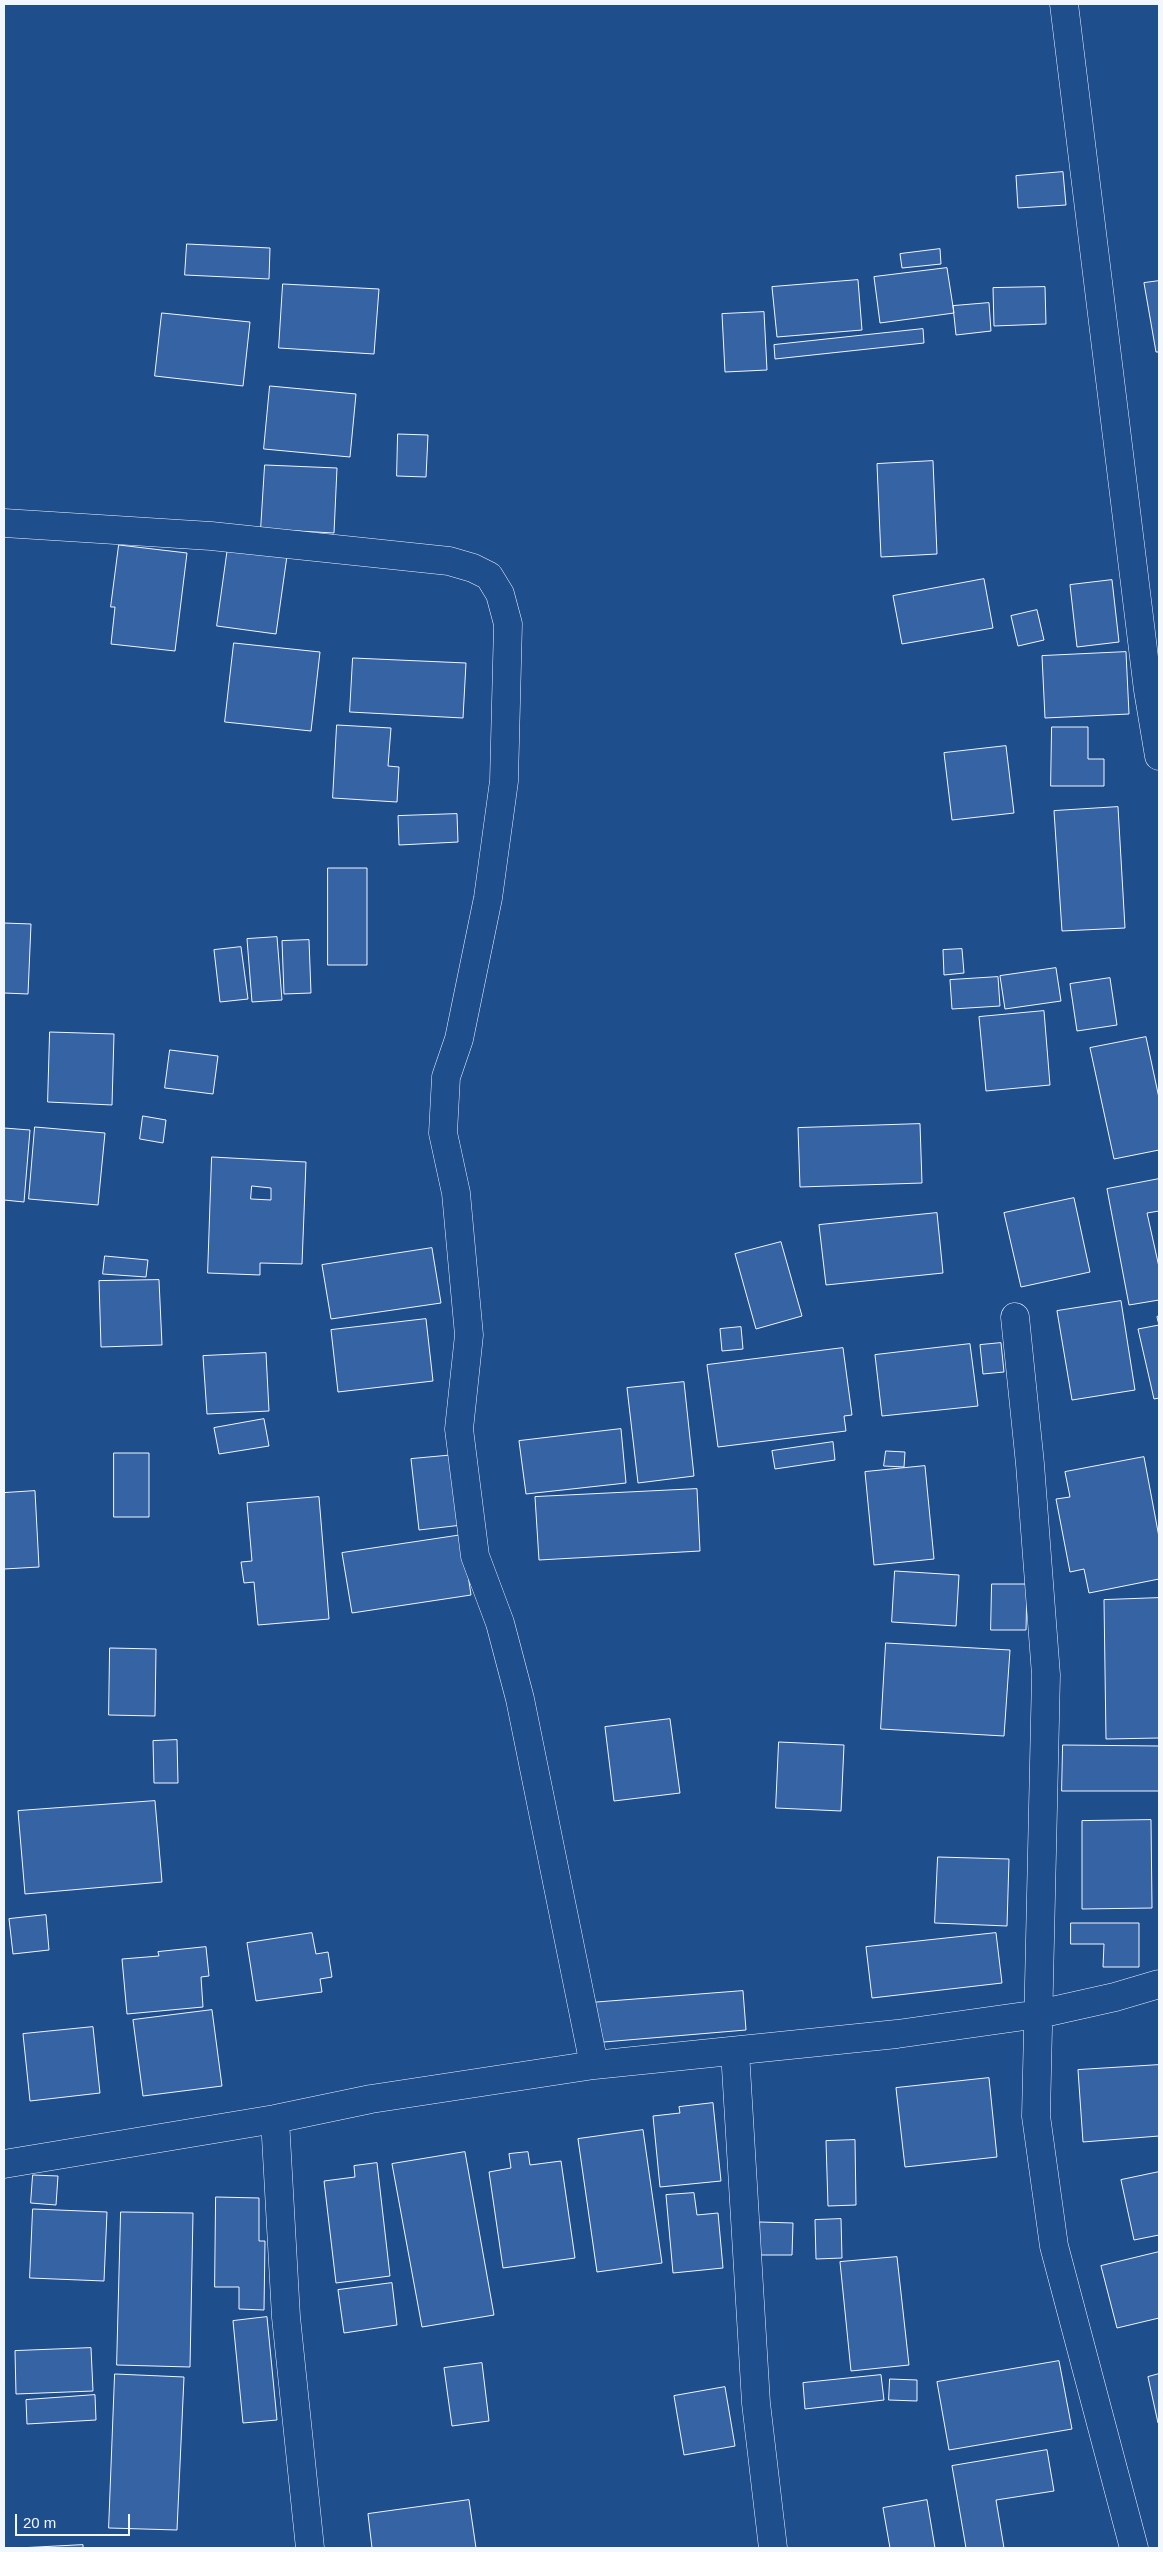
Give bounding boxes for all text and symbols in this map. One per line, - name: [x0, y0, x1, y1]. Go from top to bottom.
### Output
- scale bar: [18, 2504, 132, 2536]
- text: 20 m: [23, 2514, 56, 2531]

